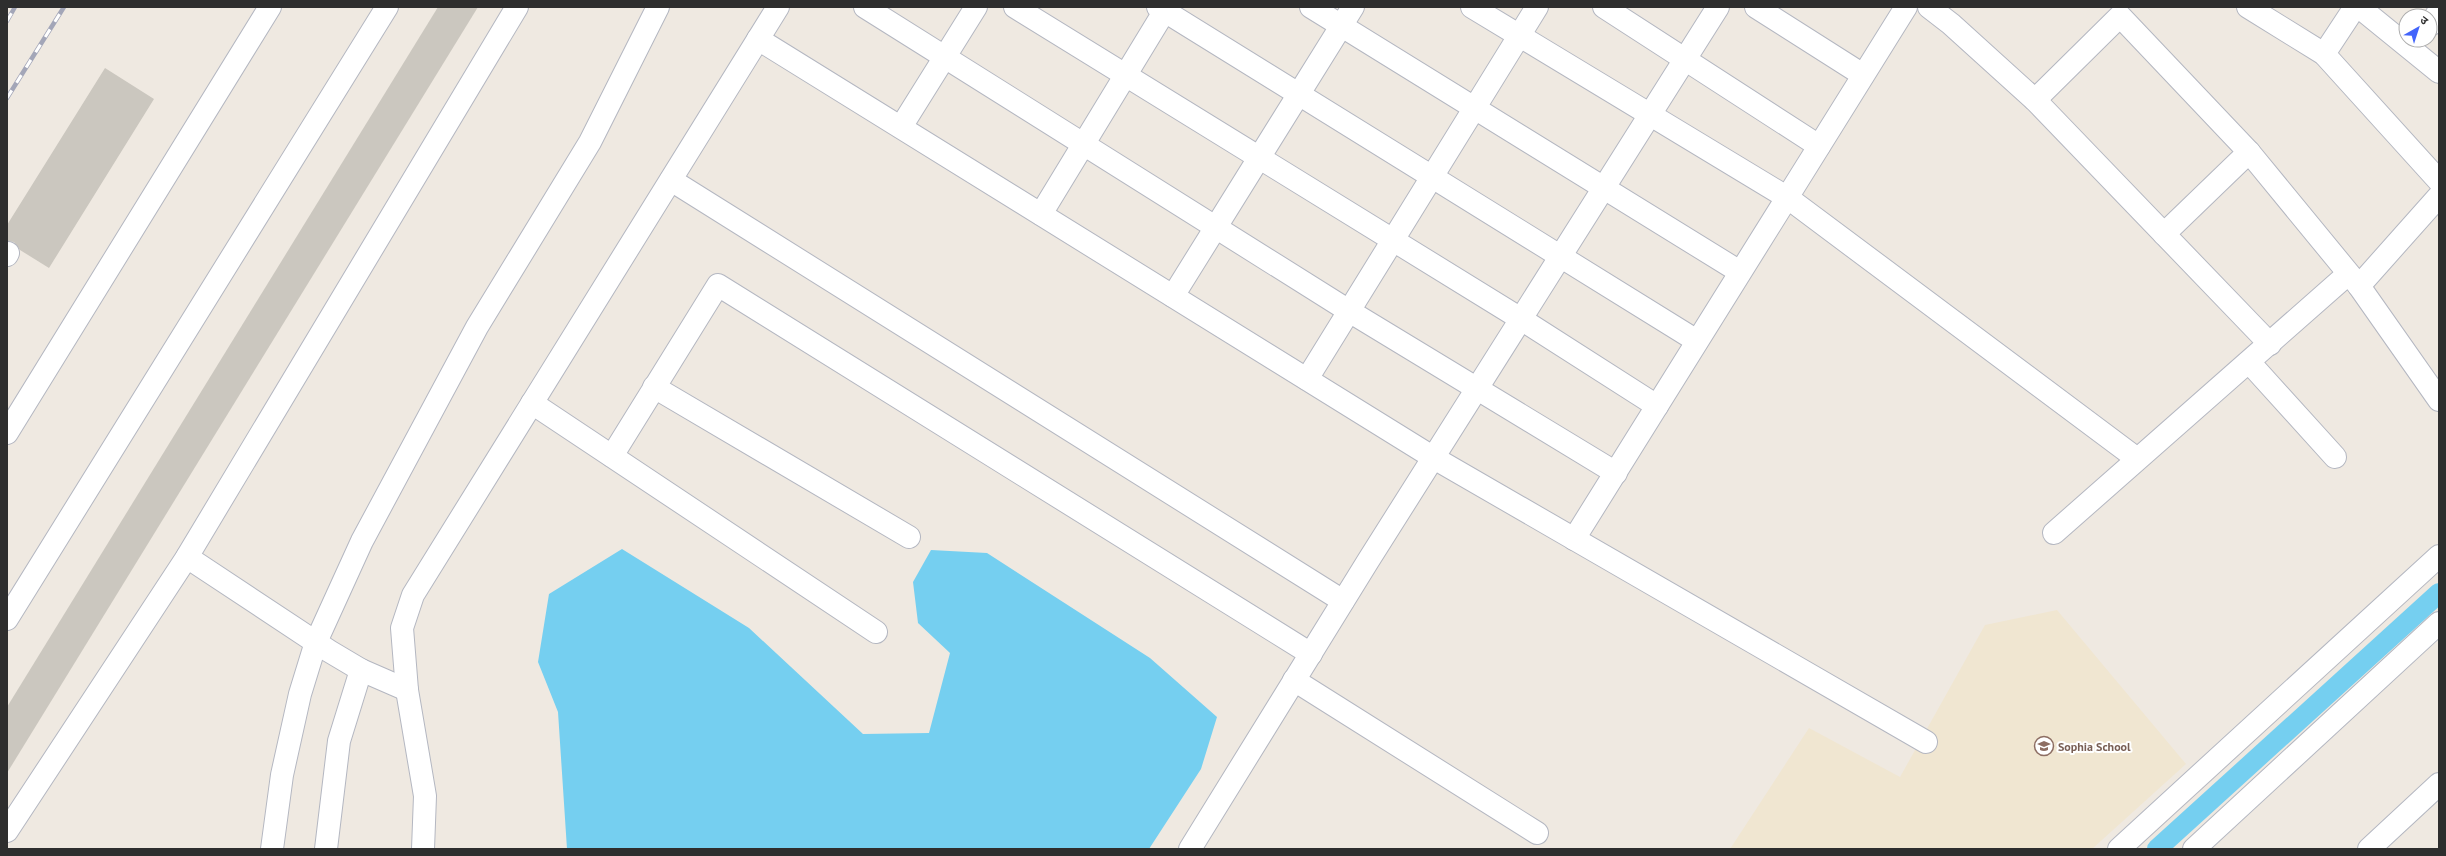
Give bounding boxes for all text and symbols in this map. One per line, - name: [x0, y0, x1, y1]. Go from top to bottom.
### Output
- north arrow: [2398, 8, 2438, 48]
- text: उ: [2417, 13, 2432, 28]
- school or university icon: Sophia School: [2033, 735, 2055, 757]
- place label: Sophia School: [2058, 739, 2131, 754]

